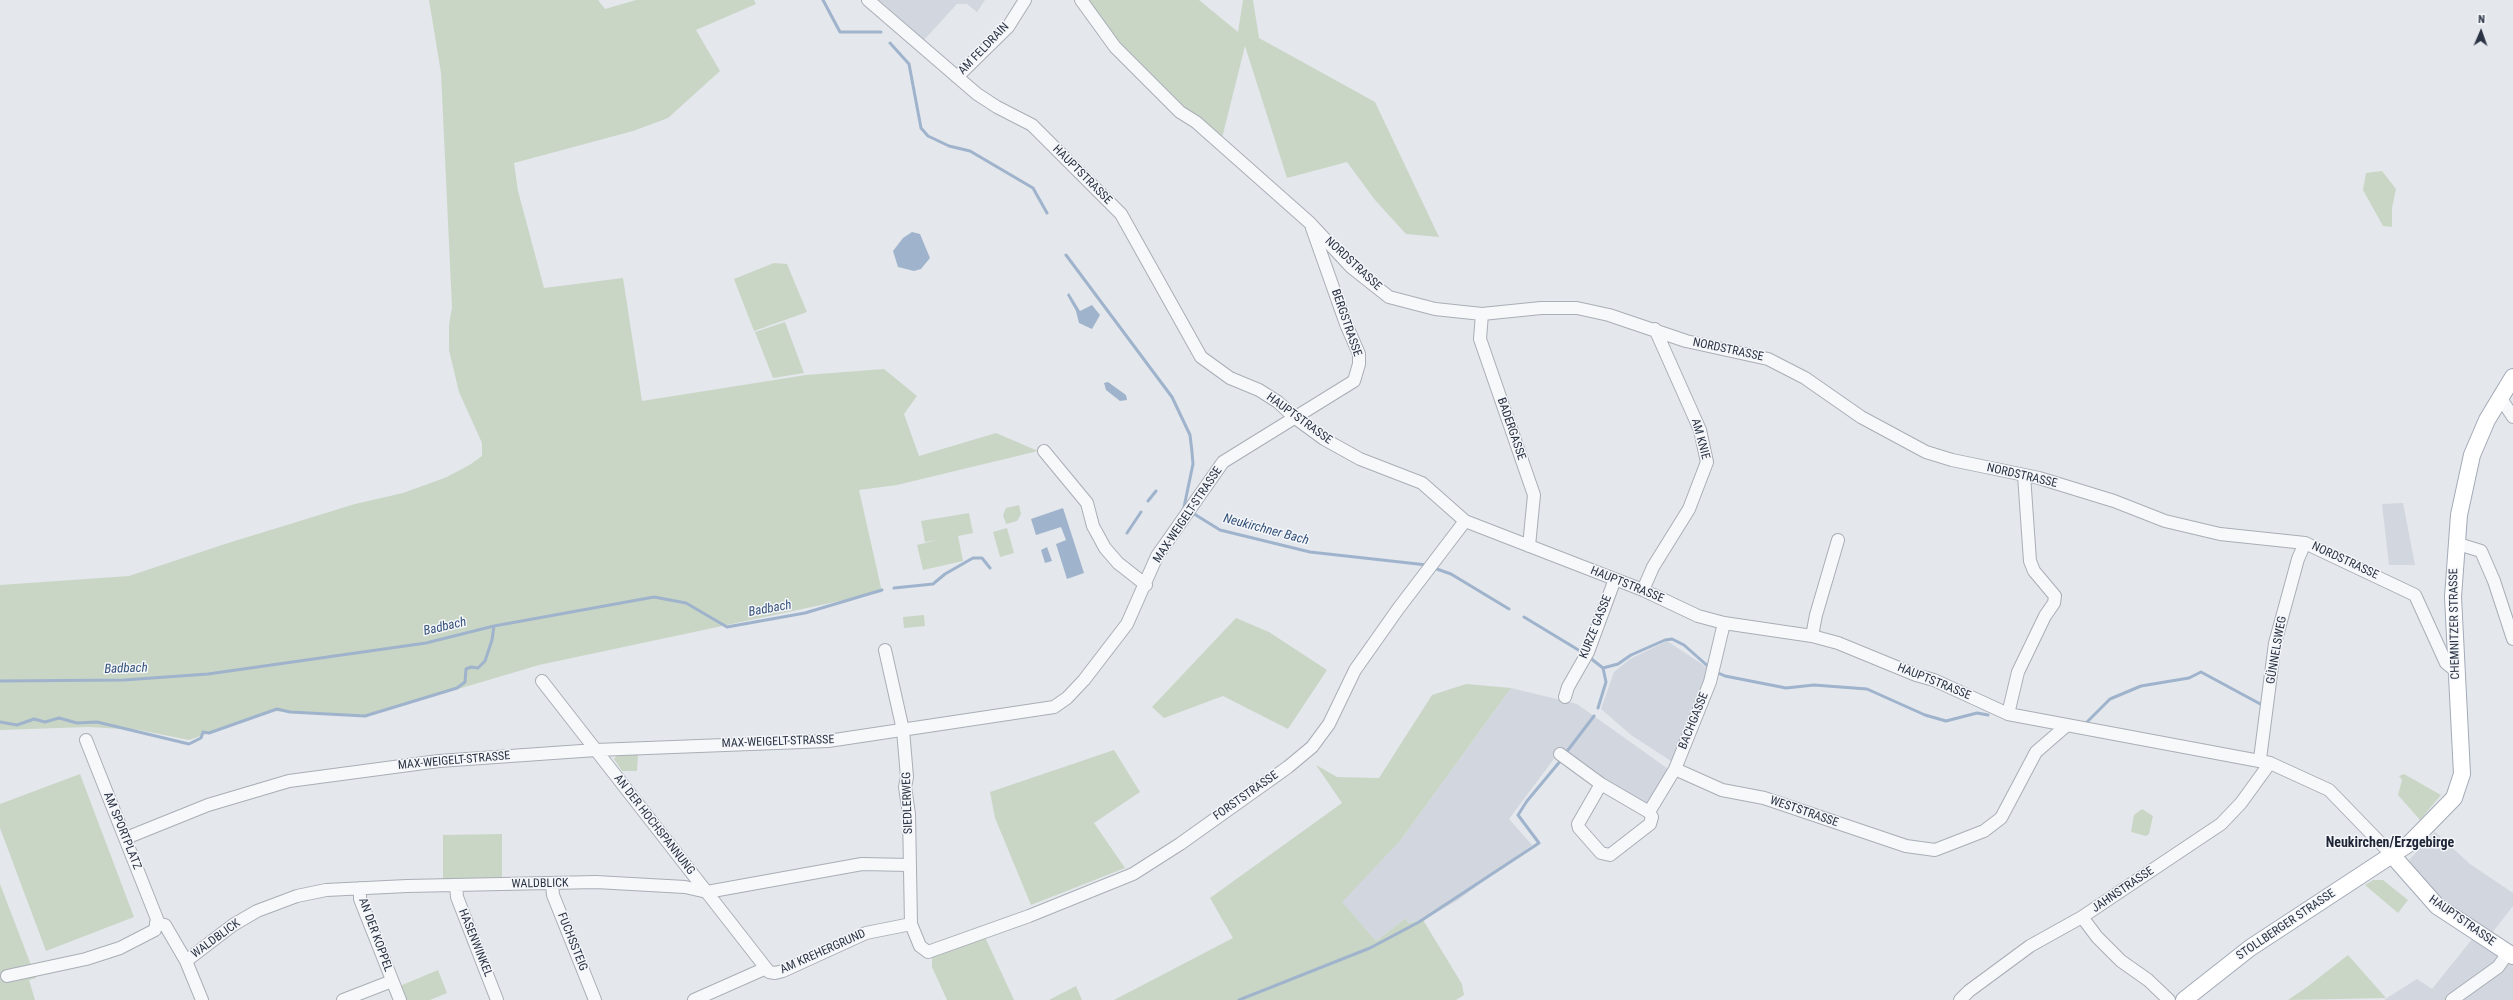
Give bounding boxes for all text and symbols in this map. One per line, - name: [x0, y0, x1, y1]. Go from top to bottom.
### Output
- north arrow: [2461, 12, 2501, 52]
- text: N: [2478, 13, 2485, 26]
- street label: AM FELDRAIN: [956, 20, 1012, 78]
- street label: HAUPTSTRASSE: [1049, 142, 1115, 208]
- street label: NORDSTRASSE: [1322, 234, 1384, 294]
- street label: BERGSTRASSE: [1328, 287, 1364, 359]
- street label: NORDSTRASSE: [1691, 335, 1765, 365]
- street label: HAUPTSTRASSE: [1263, 390, 1335, 448]
- street label: BADERGASSE: [1494, 396, 1528, 462]
- street label: AM KNIE: [1688, 417, 1712, 461]
- street label: NORDSTRASSE: [1985, 461, 2059, 491]
- street label: MAX-WEIGELT-STRASSE: [1151, 464, 1225, 566]
- water label: Neukirchner Bach: [1222, 511, 1310, 549]
- street label: NORDSTRASSE: [2309, 539, 2381, 583]
- street label: HAUPTSTRASSE: [1588, 564, 1666, 606]
- street label: CHEMNITZER STRASSE: [2447, 568, 2463, 680]
- street label: KURZE GASSE: [1577, 593, 1615, 661]
- water label: Badbach: [747, 598, 793, 620]
- water label: Badbach: [422, 615, 468, 639]
- street label: GÜNNELSWEG: [2264, 615, 2290, 685]
- water label: Badbach: [104, 660, 148, 678]
- street label: HAUPTSTRASSE: [1895, 661, 1973, 703]
- street label: BACHGASSE: [1676, 690, 1712, 752]
- street label: MAX-WEIGELT-STRASSE: [721, 733, 835, 751]
- street label: MAX-WEIGELT-STRASSE: [397, 749, 511, 773]
- street label: FORSTSTRASSE: [1211, 768, 1281, 824]
- street label: AN DER HOCHSPANNUNG: [610, 772, 698, 878]
- street label: SIEDLERWEG: [900, 772, 916, 834]
- street label: AM SPORTPLATZ: [100, 790, 144, 872]
- street label: WESTSTRASSE: [1768, 794, 1840, 830]
- district label: Neukirchen/Erzgebirge: [2326, 835, 2454, 851]
- street label: JAHNSTRASSE: [2089, 864, 2157, 916]
- street label: WALDBLICK: [511, 876, 569, 892]
- street label: STOLLBERGER STRASSE: [2234, 887, 2338, 963]
- street label: HAUPTSTRASSE: [2426, 893, 2498, 949]
- street label: AN DER KOPPEL: [355, 896, 395, 974]
- street label: HASENWINKEL: [455, 907, 495, 979]
- street label: FUCHSSTEIG: [554, 911, 590, 973]
- street label: WALDBLICK: [189, 916, 243, 962]
- street label: AM KREHERGRUND: [778, 927, 868, 977]

